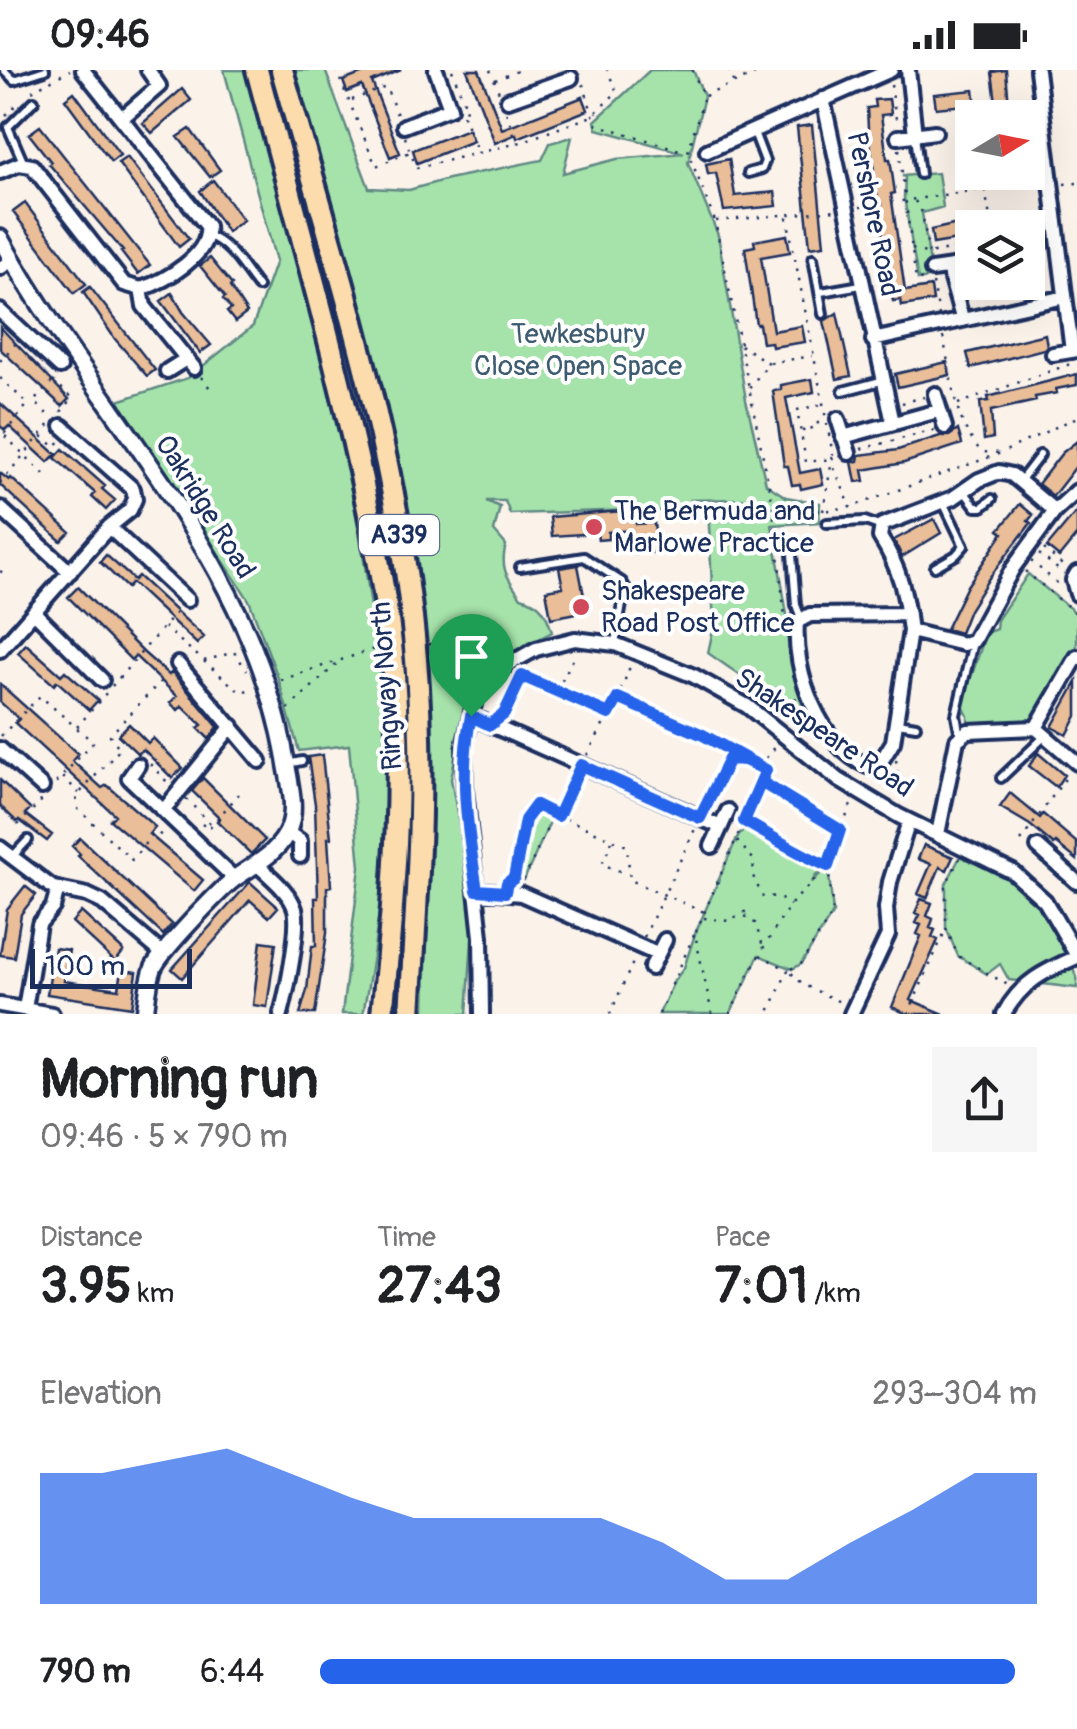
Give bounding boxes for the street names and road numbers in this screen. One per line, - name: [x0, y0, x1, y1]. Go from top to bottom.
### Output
- street label: Pershore Road: [838, 129, 908, 299]
- street label: Oakridge Road: [147, 429, 263, 585]
- road number: A339: [359, 515, 439, 555]
- street label: Ringway North: [364, 600, 410, 772]
- street label: Shakespeare Road: [728, 660, 920, 806]

